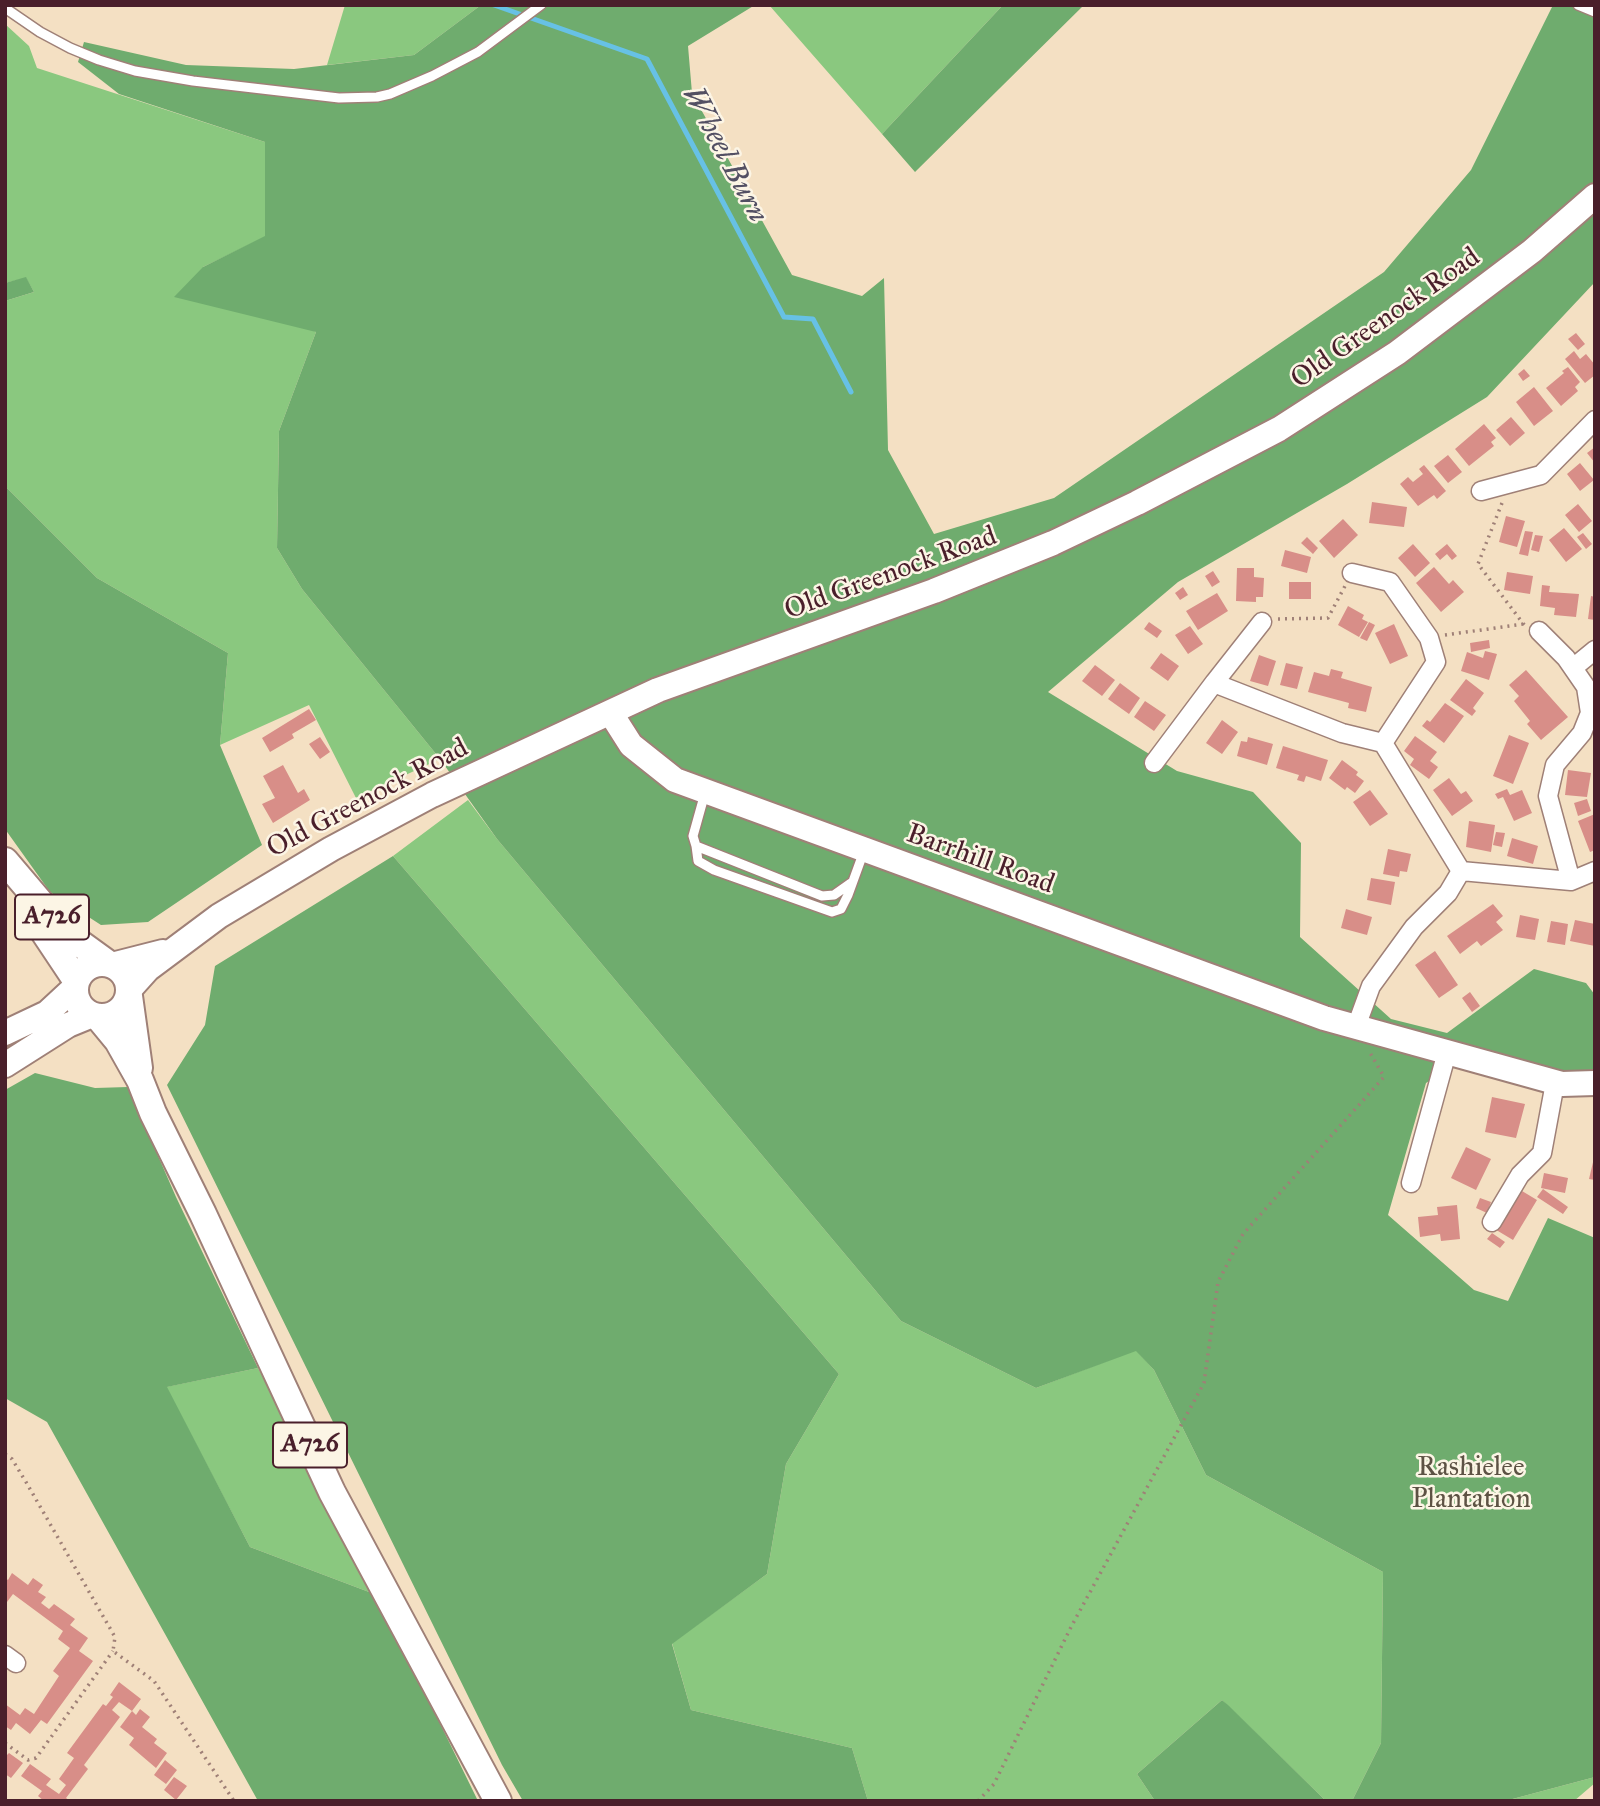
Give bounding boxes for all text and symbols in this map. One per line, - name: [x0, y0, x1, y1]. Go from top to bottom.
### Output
- water label: Wheel Burn: [673, 81, 775, 229]
- street label: Old Greenock Road: [1285, 241, 1487, 397]
- street label: Old Greenock Road: [780, 520, 1002, 628]
- street label: Old Greenock Road: [262, 732, 474, 866]
- street label: Barrhill Road: [901, 818, 1059, 902]
- road number: A726: [15, 894, 89, 940]
- road number: A726: [273, 1422, 347, 1468]
- park label: Rashielee Plantation: [1411, 1451, 1531, 1517]

